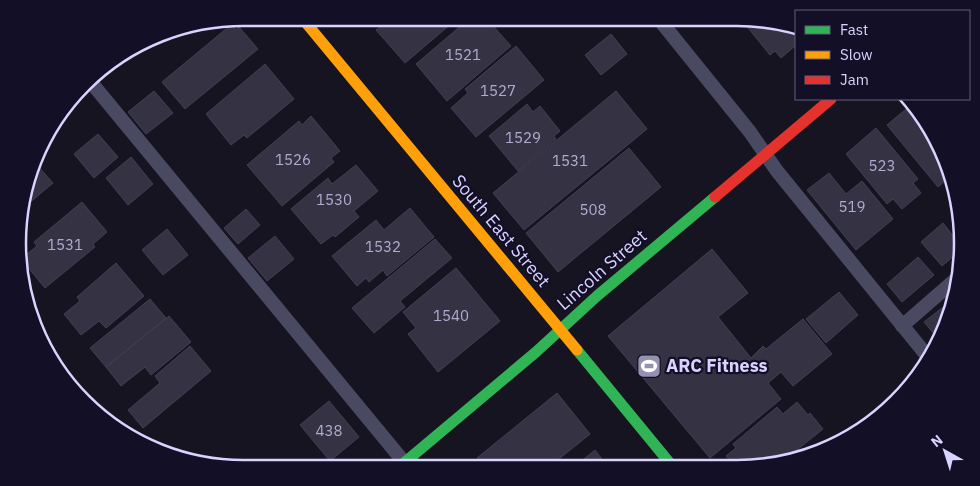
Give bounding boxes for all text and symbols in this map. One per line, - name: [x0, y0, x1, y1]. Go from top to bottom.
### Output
- legend: [795, 10, 970, 100]
- text: Fast: [840, 20, 868, 39]
- house number: 1521: [445, 45, 481, 64]
- text: Slow: [840, 45, 873, 64]
- text: Jam: [840, 70, 869, 89]
- house number: 1527: [480, 81, 516, 100]
- house number: 1529: [505, 128, 541, 147]
- house number: 1526: [275, 150, 311, 169]
- house number: 1531: [552, 151, 588, 170]
- house number: 523: [868, 156, 896, 175]
- street label: South East Street: [447, 170, 555, 292]
- house number: 1530: [316, 190, 352, 209]
- house number: 519: [838, 197, 866, 216]
- house number: 508: [579, 200, 607, 219]
- street label: Lincoln Street: [552, 224, 651, 315]
- house number: 1531: [47, 235, 83, 254]
- house number: 1532: [365, 237, 401, 256]
- house number: 1540: [433, 306, 469, 325]
- sports icon: ARC Fitness: [636, 353, 662, 379]
- place label: ARC Fitness: [666, 354, 768, 377]
- house number: 438: [315, 421, 343, 440]
- north arrow: [920, 426, 970, 476]
- text: N: [927, 431, 946, 451]

